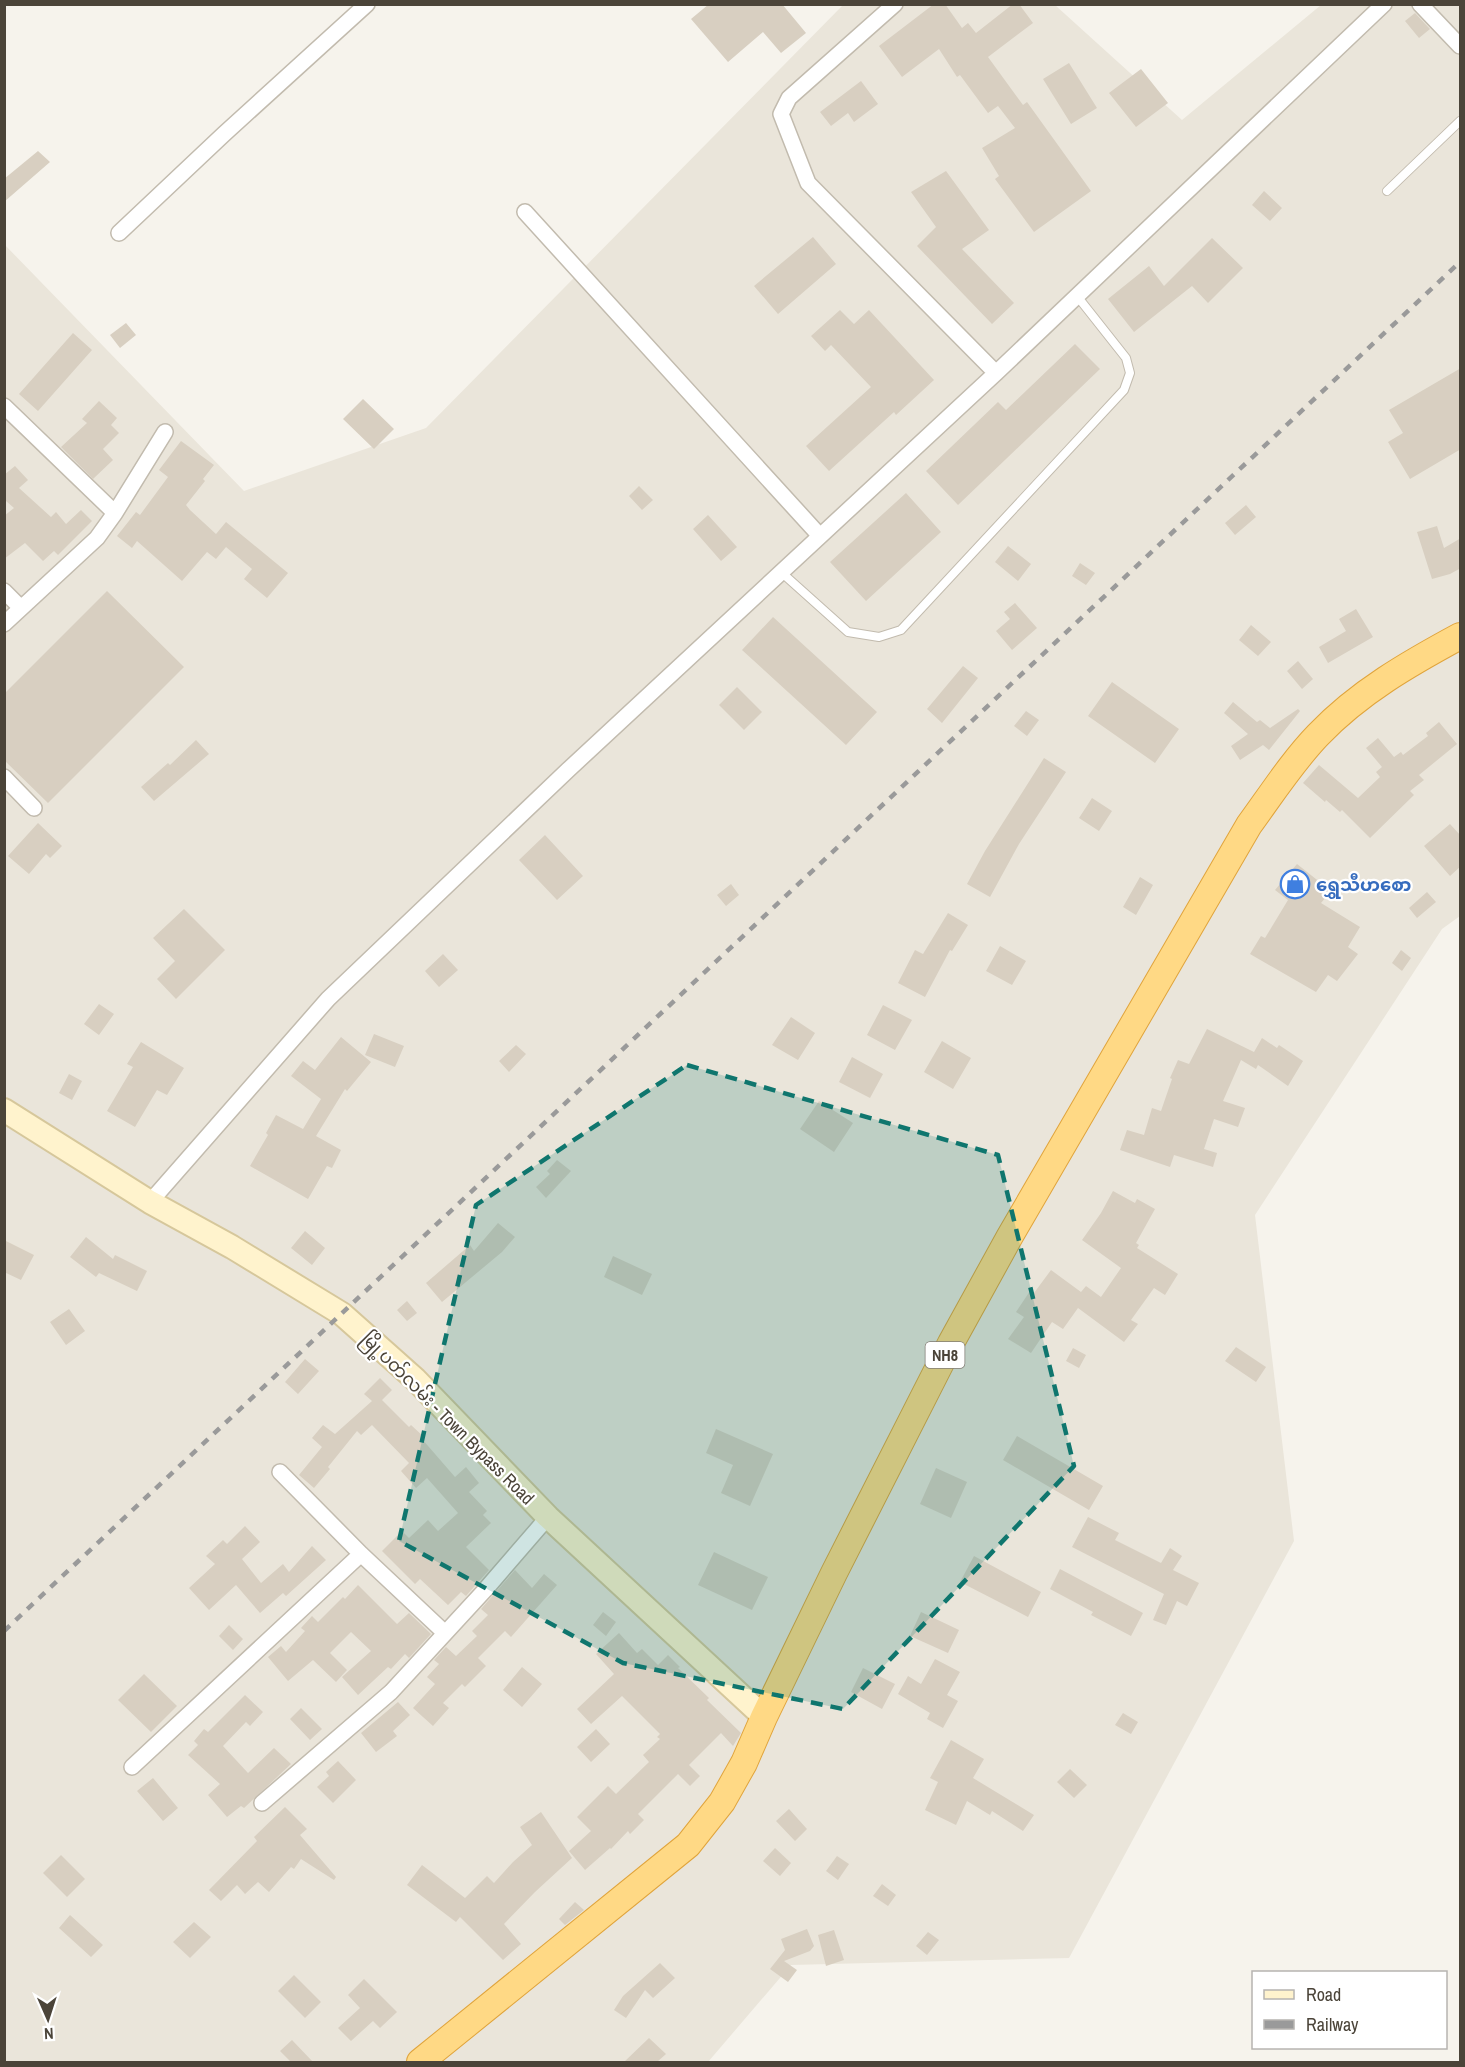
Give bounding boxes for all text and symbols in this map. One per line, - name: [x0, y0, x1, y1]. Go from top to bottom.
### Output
- shop icon: ရွှေသီဟစော: [1279, 868, 1311, 900]
- place label: ရွှေသီဟစော: [1316, 872, 1411, 899]
- street label: မြို့ပတ်လမ်း - Town Bypass Road: [354, 1325, 541, 1512]
- road number: NH8: [926, 1342, 964, 1368]
- legend: [1252, 1971, 1447, 2049]
- text: Road: [1306, 1982, 1341, 2007]
- north arrow: [18, 1989, 78, 2049]
- text: Railway: [1306, 2012, 1359, 2037]
- text: N: [43, 2023, 54, 2045]

